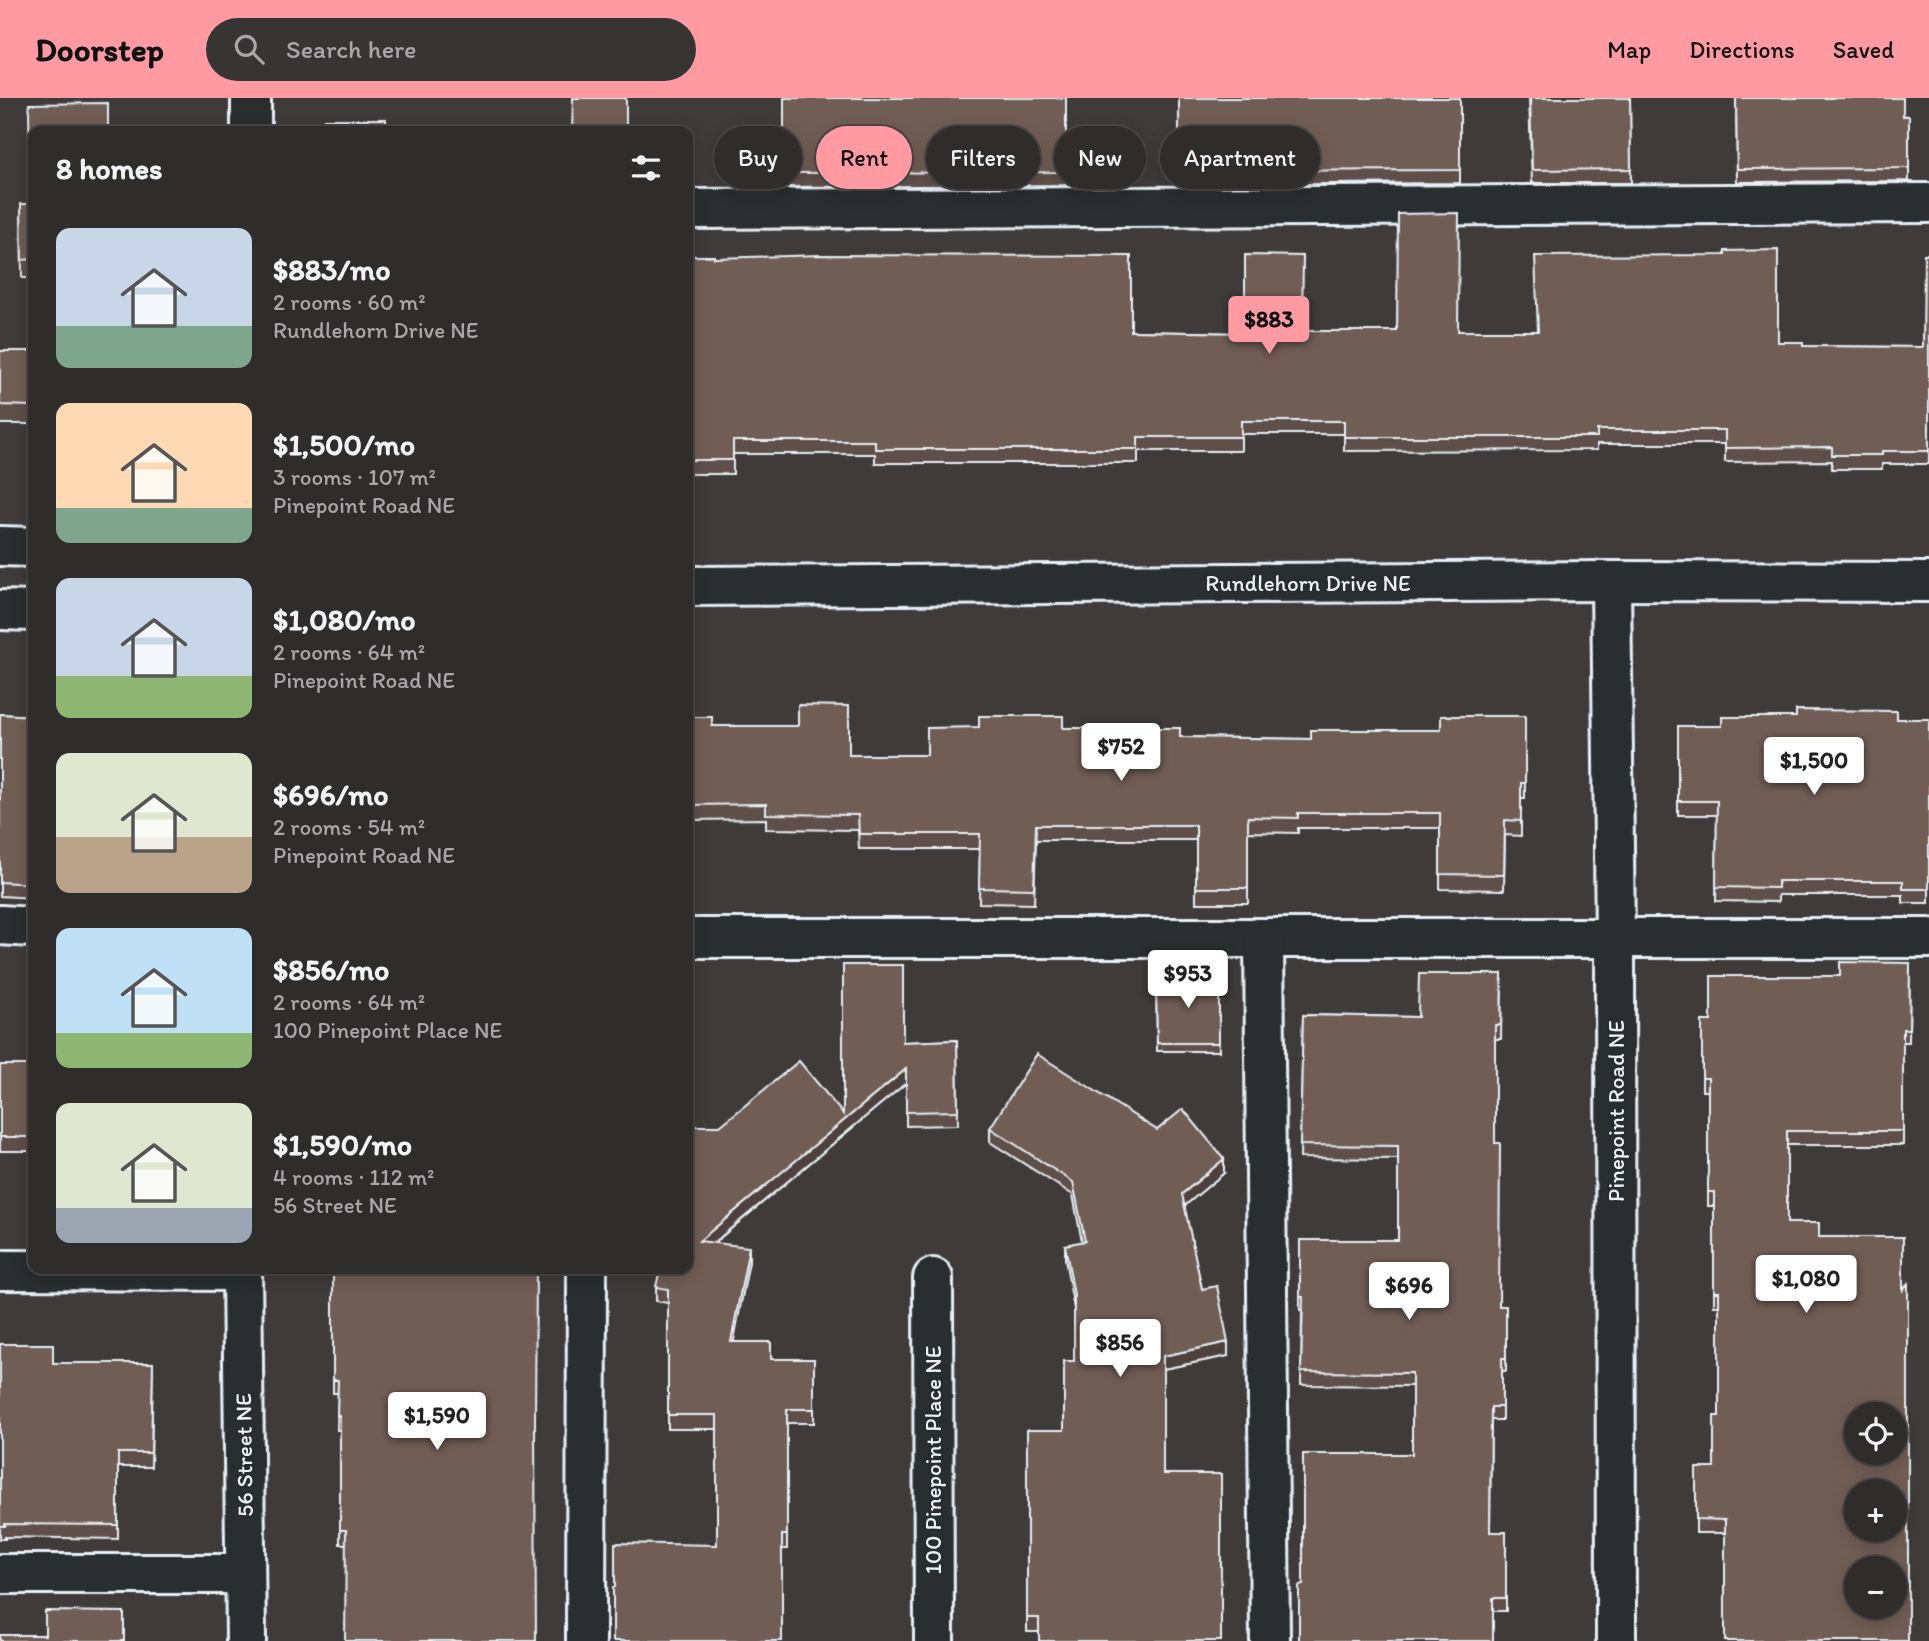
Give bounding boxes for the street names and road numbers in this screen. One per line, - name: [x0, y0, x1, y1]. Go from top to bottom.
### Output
- street label: Rundlehorn Drive NE: [1205, 569, 1411, 597]
- street label: Pinepoint Road NE: [1602, 1020, 1630, 1202]
- street label: 100 Pinepoint Place NE: [919, 1345, 947, 1575]
- street label: 56 Street NE: [229, 1393, 259, 1517]

